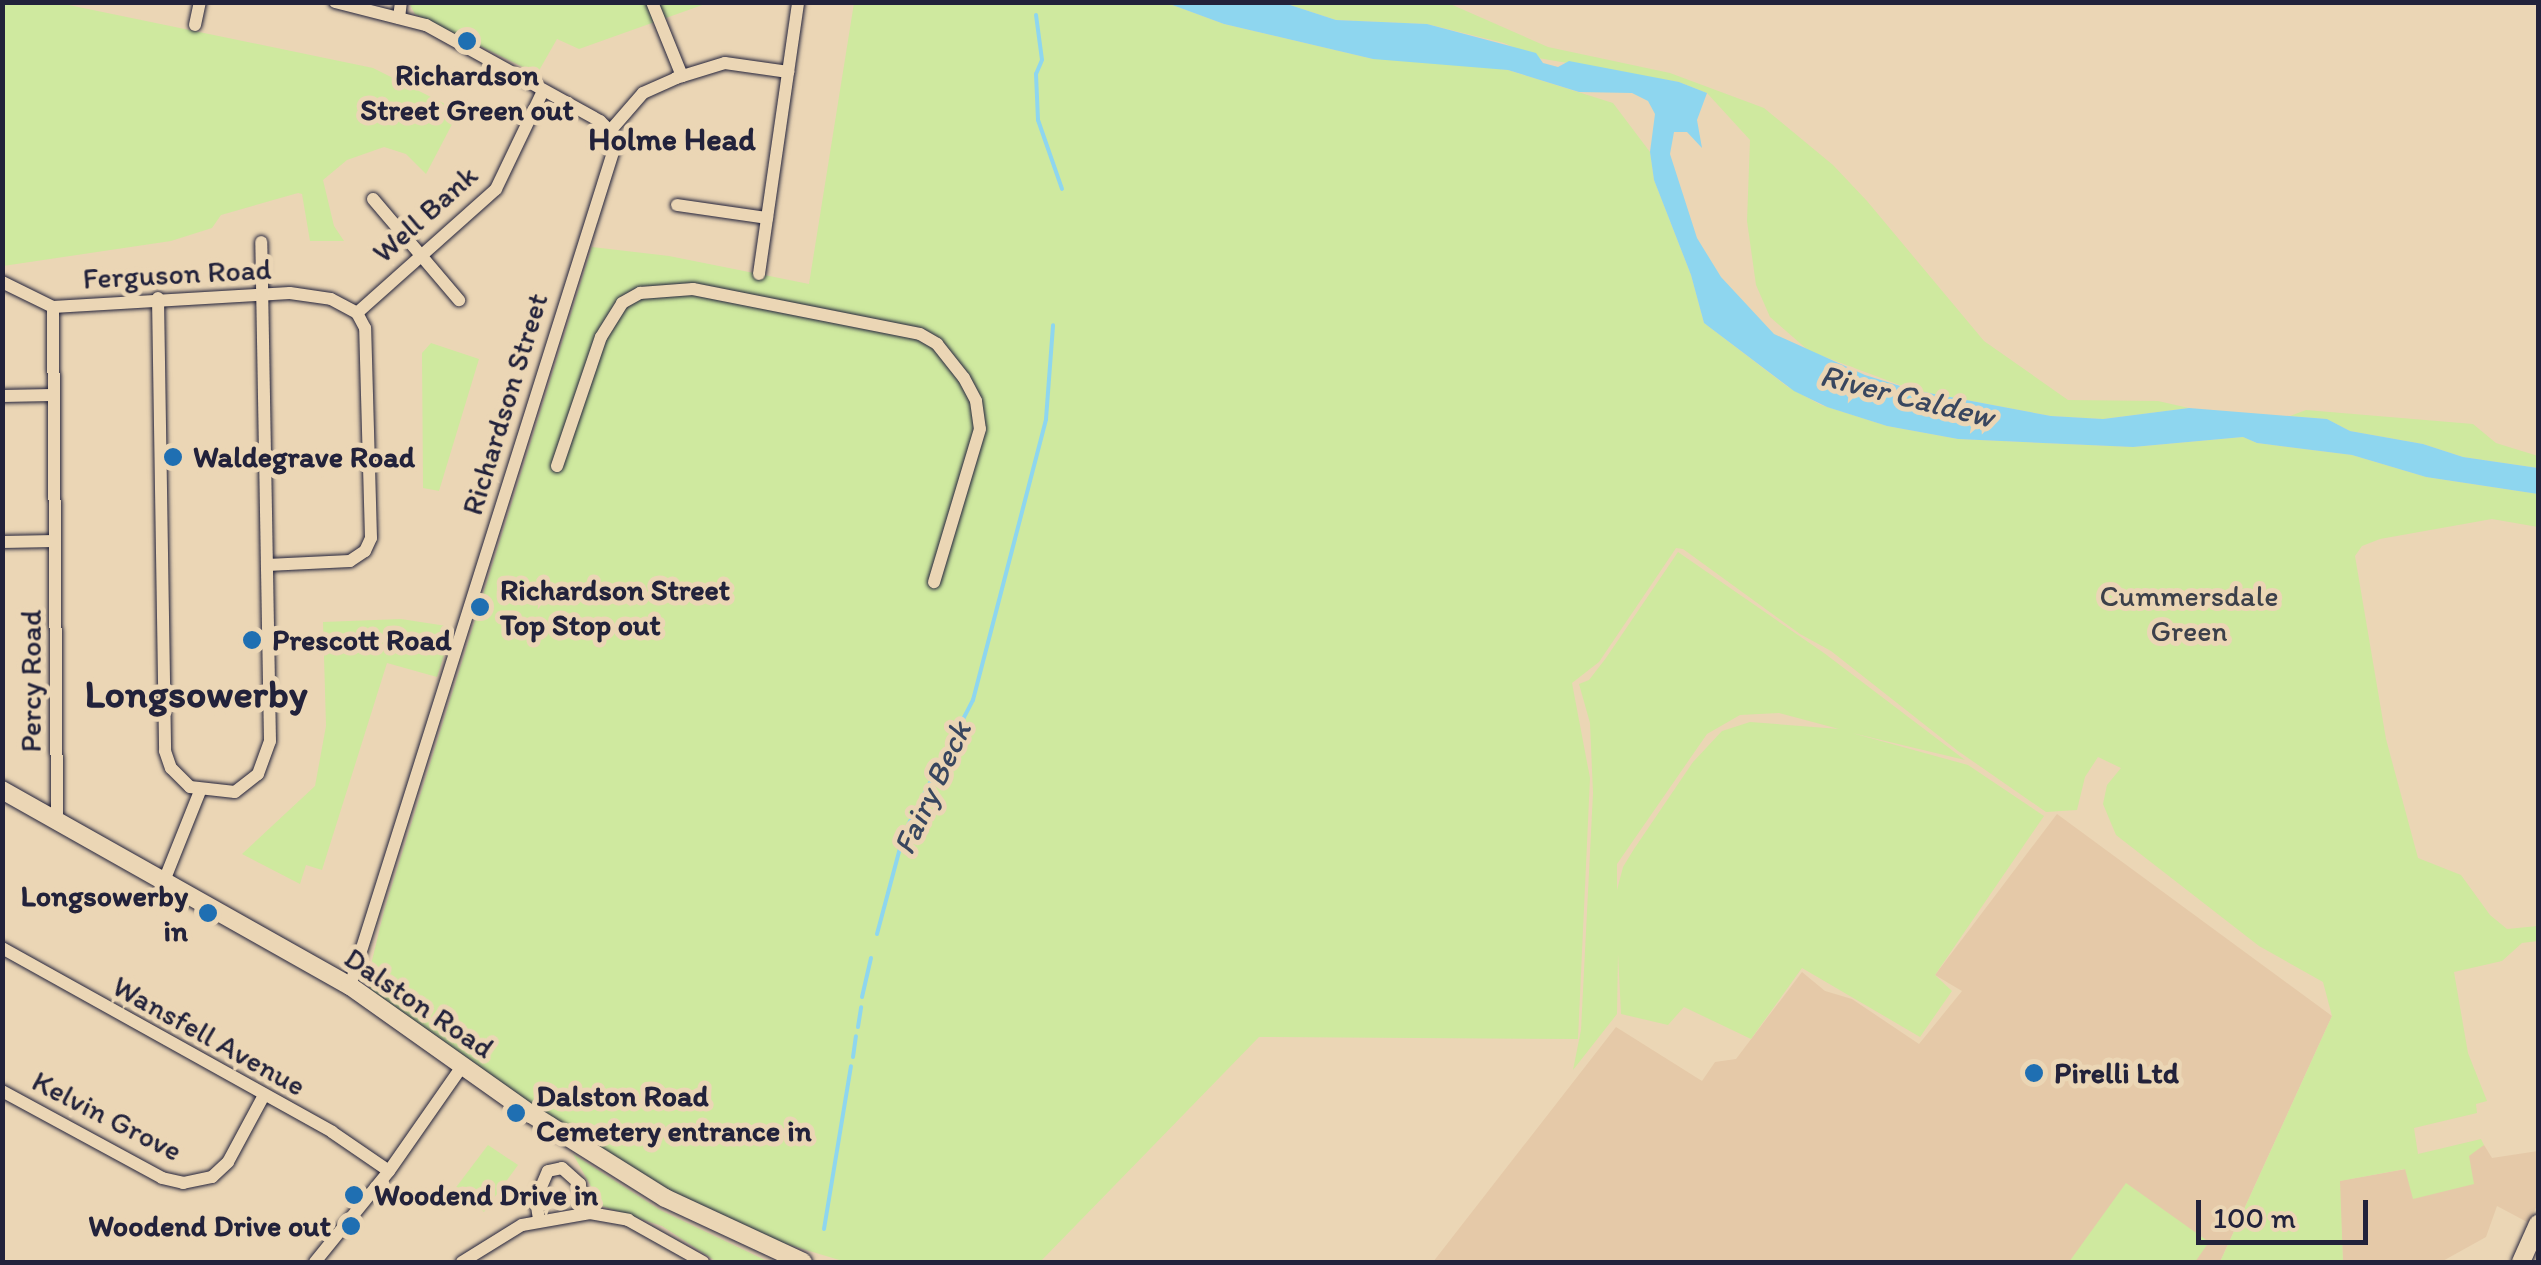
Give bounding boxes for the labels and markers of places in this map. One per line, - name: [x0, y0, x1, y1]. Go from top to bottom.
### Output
- marker: Richardson Street Green out: [456, 30, 478, 52]
- place label: Richardson Street Green out: [361, 57, 573, 128]
- place label: Waldegrave Road: [193, 439, 414, 475]
- marker: Waldegrave Road: [162, 446, 184, 468]
- place label: Richardson Street Top Stop out: [500, 572, 730, 642]
- marker: Richardson Street Top Stop out: [469, 596, 491, 618]
- place label: Prescott Road: [272, 622, 451, 658]
- marker: Prescott Road: [241, 629, 263, 651]
- place label: Longsowerby in: [21, 878, 188, 948]
- marker: Longsowerby in: [197, 902, 219, 924]
- place label: Pirelli Ltd: [2054, 1055, 2179, 1091]
- marker: Pirelli Ltd: [2023, 1062, 2045, 1084]
- place label: Dalston Road Cemetery entrance in: [536, 1078, 813, 1148]
- marker: Dalston Road Cemetery entrance in: [505, 1102, 527, 1124]
- place label: Woodend Drive in: [374, 1177, 598, 1213]
- marker: Woodend Drive in: [343, 1184, 365, 1206]
- place label: Woodend Drive out: [88, 1208, 331, 1244]
- marker: Woodend Drive out: [340, 1215, 362, 1237]

